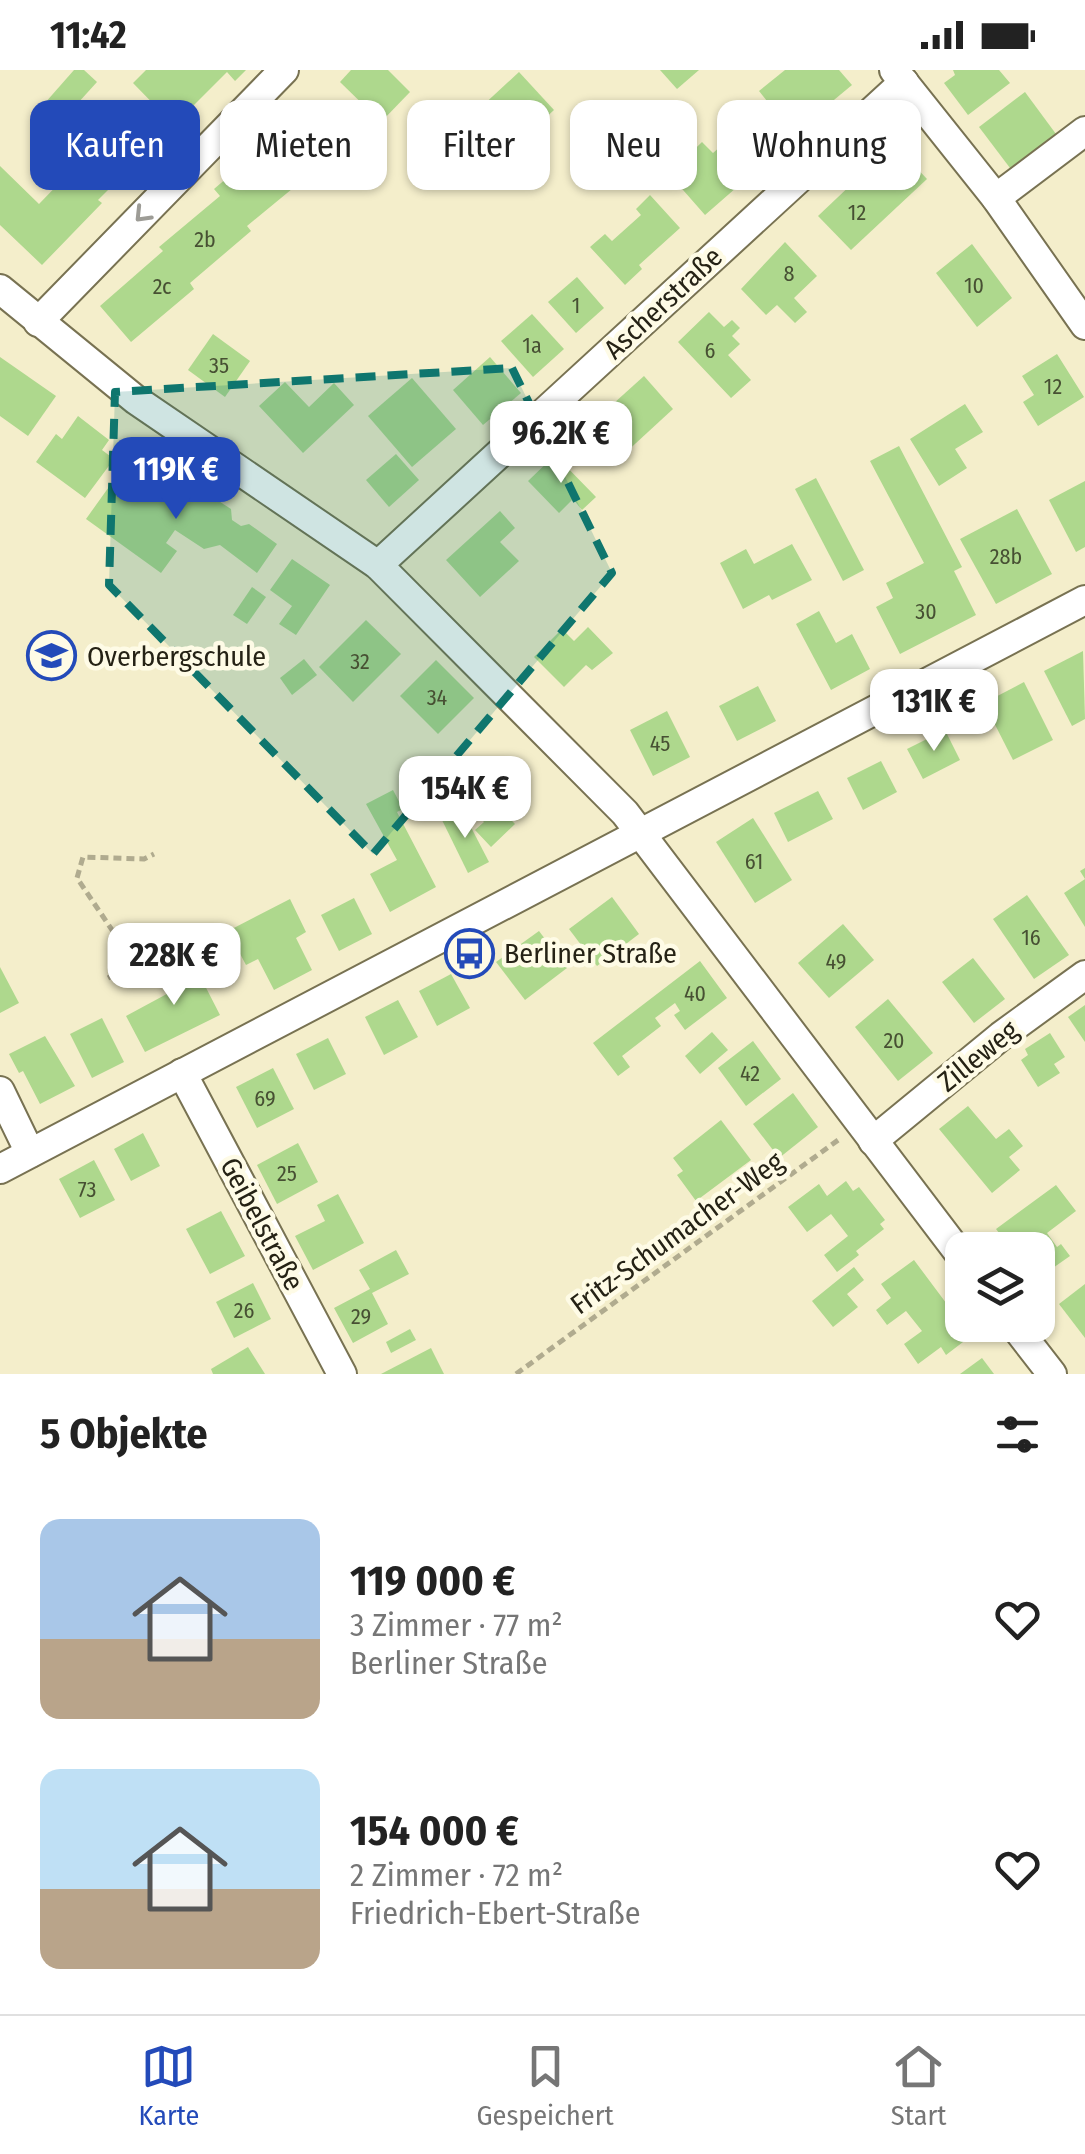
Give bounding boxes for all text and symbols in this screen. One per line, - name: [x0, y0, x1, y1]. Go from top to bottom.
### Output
- text: 11:42: [50, 12, 127, 58]
- chip: Kaufen: [30, 100, 200, 190]
- chip: Mieten: [220, 100, 387, 190]
- chip: Filter: [407, 100, 550, 190]
- chip: Neu: [570, 100, 697, 190]
- chip: Wohnung: [717, 100, 921, 190]
- house number: 12: [848, 199, 866, 226]
- one-way arrow: [136, 203, 154, 221]
- house number: 2b: [194, 226, 216, 253]
- street label: Ascherstraße: [597, 240, 729, 366]
- house number: 8: [783, 260, 795, 287]
- house number: 10: [964, 272, 984, 299]
- house number: 2c: [153, 273, 172, 300]
- house number: 1: [572, 292, 580, 319]
- house number: 1a: [522, 332, 542, 359]
- house number: 6: [705, 337, 716, 364]
- house number: 35: [209, 352, 229, 379]
- house number: 12: [1044, 373, 1062, 400]
- pin: 96.2K €: [469, 401, 653, 486]
- text: 96.2K €: [512, 414, 610, 452]
- pin: 119K €: [95, 437, 257, 522]
- text: 119K €: [133, 450, 219, 488]
- house number: 28b: [990, 543, 1022, 570]
- house number: 30: [915, 598, 937, 625]
- school or university icon: Overbergschule: [26, 630, 78, 682]
- place label: Overbergschule: [87, 640, 266, 673]
- house number: 32: [350, 648, 370, 675]
- pin: 131K €: [853, 669, 1015, 754]
- text: 131K €: [892, 682, 976, 720]
- house number: 34: [427, 684, 448, 711]
- house number: 45: [650, 730, 670, 757]
- pin: 154K €: [384, 756, 546, 841]
- text: 154K €: [421, 769, 509, 807]
- house number: 61: [745, 848, 763, 875]
- pin: 228K €: [93, 923, 255, 1008]
- house number: 16: [1021, 924, 1041, 951]
- bus stop icon: Berliner Straße: [443, 927, 495, 979]
- text: 228K €: [130, 936, 218, 974]
- place label: Berliner Straße: [504, 937, 677, 970]
- house number: 49: [826, 948, 846, 975]
- house number: 40: [684, 980, 706, 1007]
- street label: Zilleweg: [931, 1013, 1026, 1098]
- house number: 20: [883, 1027, 905, 1054]
- house number: 42: [740, 1060, 760, 1087]
- house number: 69: [254, 1085, 276, 1112]
- street label: Fritz-Schumacher-Weg: [564, 1144, 790, 1321]
- street label: Geibelstraße: [213, 1152, 311, 1296]
- house number: 25: [277, 1160, 297, 1187]
- house number: 73: [78, 1176, 96, 1203]
- map controls: [945, 1232, 1055, 1342]
- button: layers: [945, 1232, 1055, 1342]
- house number: 26: [234, 1297, 254, 1324]
- house number: 29: [351, 1303, 371, 1330]
- icon: filters: [990, 1407, 1045, 1462]
- text: 5 Objekte: [40, 1409, 208, 1459]
- text: 119 000 €: [350, 1556, 515, 1606]
- icon: home: [120, 1559, 240, 1679]
- icon: heart: [990, 1592, 1045, 1647]
- text: 3 Zimmer · 77 m²: [350, 1606, 563, 1644]
- text: Berliner Straße: [350, 1644, 547, 1682]
- text: 154 000 €: [350, 1806, 519, 1856]
- icon: home: [120, 1809, 240, 1929]
- icon: heart: [990, 1842, 1045, 1897]
- text: 2 Zimmer · 72 m²: [350, 1856, 563, 1894]
- text: Friedrich-Ebert-Straße: [350, 1894, 641, 1932]
- tab: Karte: [139, 2039, 199, 2132]
- tab: Gespeichert: [477, 2039, 614, 2132]
- tab: Start: [891, 2039, 946, 2132]

